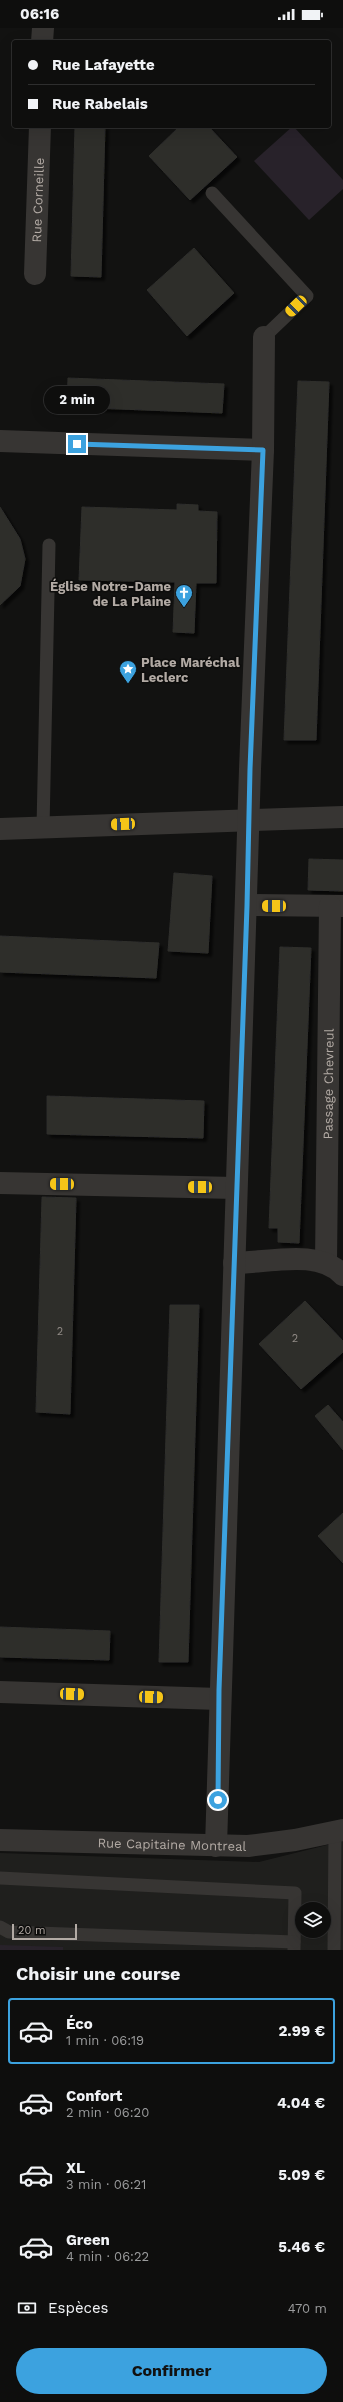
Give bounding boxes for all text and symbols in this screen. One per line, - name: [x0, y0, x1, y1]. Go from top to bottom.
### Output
- text: 06:16: [20, 5, 59, 23]
- text: Rue Lafayette: [52, 56, 155, 74]
- text: Rue Rabelais: [52, 95, 148, 113]
- street label: Rue Corneille: [29, 157, 47, 243]
- car: [283, 293, 309, 319]
- callout: 2 min: [44, 386, 110, 414]
- text: 2 min: [59, 392, 95, 407]
- route end: [68, 435, 86, 453]
- place label: Église Notre-Dame de La Plaine: [50, 578, 171, 609]
- church icon: Église Notre-Dame de La Plaine: [174, 583, 194, 608]
- place label: Place Maréchal Leclerc: [141, 655, 240, 685]
- place icon: Place Maréchal Leclerc: [118, 659, 138, 684]
- car: [111, 817, 135, 831]
- car: [262, 900, 286, 912]
- street label: Passage Chevreul: [320, 1028, 337, 1140]
- car: [50, 1178, 74, 1190]
- car: [188, 1181, 212, 1193]
- house number: 2: [57, 1325, 63, 1338]
- house number: 2: [292, 1332, 298, 1345]
- car: [60, 1688, 84, 1700]
- car: [139, 1691, 163, 1703]
- route start: [209, 1791, 227, 1809]
- street label: Rue Capitaine Montreal: [97, 1835, 247, 1854]
- map controls: [295, 1902, 331, 1938]
- button: layers: [295, 1902, 331, 1938]
- scale bar: [12, 1922, 77, 1941]
- text: 20 m: [18, 1924, 46, 1937]
- text: Choisir une course: [16, 1963, 180, 1984]
- icon: car: [18, 2013, 54, 2049]
- text: Éco: [66, 2015, 93, 2033]
- text: 2.99 €: [278, 2022, 325, 2040]
- text: 1 min · 06:19: [66, 2033, 144, 2048]
- icon: car: [18, 2085, 54, 2121]
- text: Confort: [66, 2087, 122, 2105]
- text: 4.04 €: [277, 2094, 325, 2112]
- text: 2 min · 06:20: [66, 2105, 149, 2120]
- icon: car: [18, 2157, 54, 2193]
- text: XL: [66, 2159, 85, 2177]
- text: 5.09 €: [278, 2166, 325, 2184]
- text: 3 min · 06:21: [66, 2177, 146, 2192]
- icon: car: [18, 2229, 54, 2265]
- text: Green: [66, 2231, 110, 2249]
- text: 5.46 €: [278, 2238, 325, 2256]
- text: 4 min · 06:22: [66, 2249, 149, 2264]
- icon: cash: [16, 2297, 38, 2319]
- text: Espèces: [48, 2299, 109, 2317]
- text: 470 m: [288, 2301, 327, 2316]
- button: Confirmer: [16, 2348, 327, 2394]

